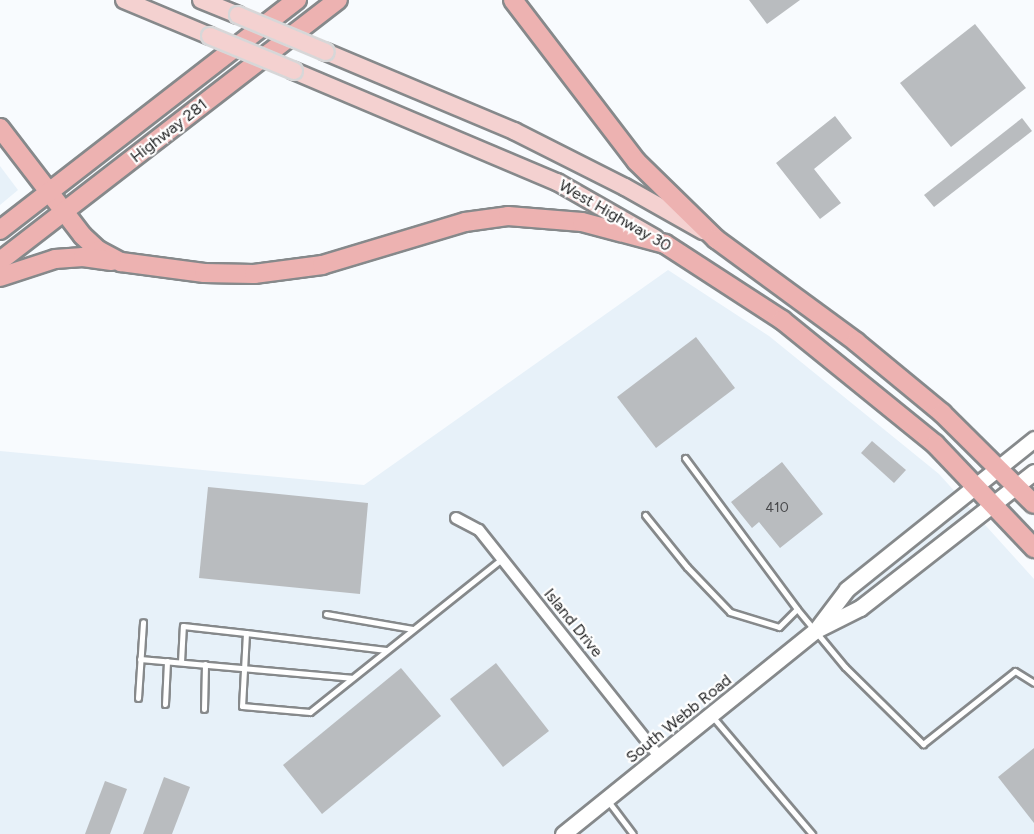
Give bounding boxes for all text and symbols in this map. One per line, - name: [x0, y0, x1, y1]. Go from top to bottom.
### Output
- street label: Highway 281: [127, 95, 211, 167]
- street label: West Highway 30: [555, 176, 675, 256]
- house number: 410: [765, 500, 789, 516]
- street label: Island Drive: [540, 585, 606, 661]
- street label: South Webb Road: [622, 671, 736, 767]

